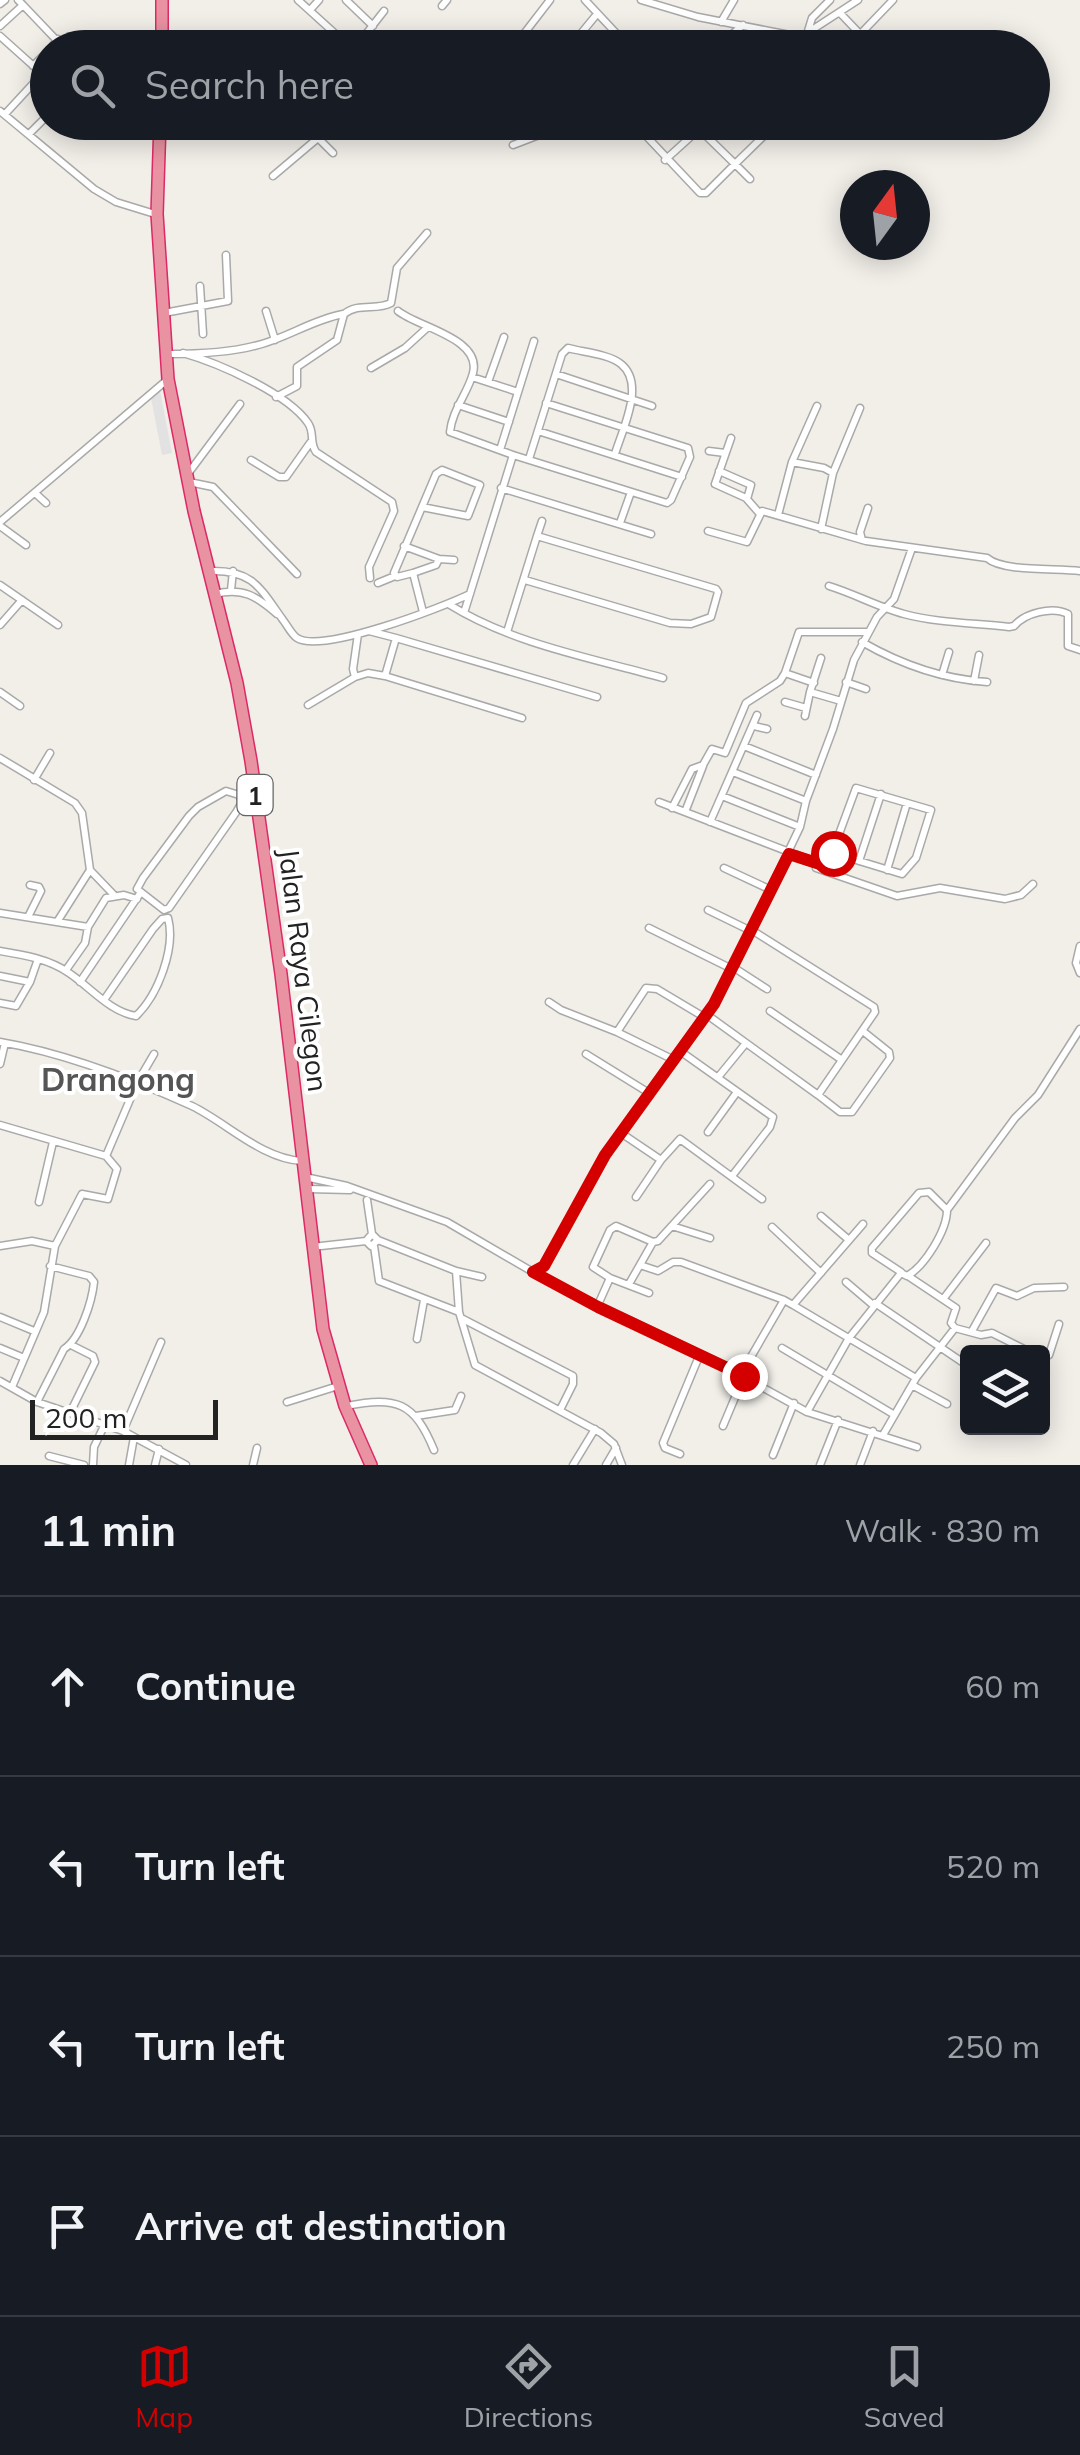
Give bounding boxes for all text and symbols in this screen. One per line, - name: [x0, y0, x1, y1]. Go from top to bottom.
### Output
- search box: [30, 30, 1050, 140]
- icon: search: [65, 58, 120, 113]
- text: Search here: [145, 61, 354, 109]
- north arrow: [840, 170, 930, 260]
- road number: 1: [238, 775, 272, 815]
- route start: [811, 831, 857, 877]
- street label: Jalan Raya Cilegon: [272, 846, 336, 1094]
- district label: Drangong: [41, 1059, 195, 1099]
- map controls: [960, 1345, 1050, 1435]
- button: layers: [960, 1345, 1050, 1435]
- route end: [722, 1354, 768, 1400]
- scale bar: [30, 1395, 218, 1440]
- text: 200 m: [45, 1400, 127, 1435]
- text: 11 min: [40, 1504, 176, 1557]
- text: Walk · 830 m: [845, 1510, 1040, 1550]
- icon: ahead: [40, 1659, 95, 1714]
- text: Continue: [135, 1662, 296, 1710]
- text: 60 m: [965, 1666, 1040, 1706]
- icon: left: [40, 1839, 95, 1894]
- text: Turn left: [135, 1842, 285, 1890]
- text: 520 m: [946, 1846, 1040, 1886]
- icon: left: [40, 2019, 95, 2074]
- text: Turn left: [135, 2022, 285, 2070]
- text: 250 m: [946, 2026, 1040, 2066]
- icon: arrive: [40, 2199, 95, 2254]
- text: Arrive at destination: [135, 2202, 507, 2250]
- tab: Map: [135, 2339, 193, 2434]
- tab: Directions: [464, 2339, 593, 2434]
- tab: Saved: [864, 2339, 945, 2434]

